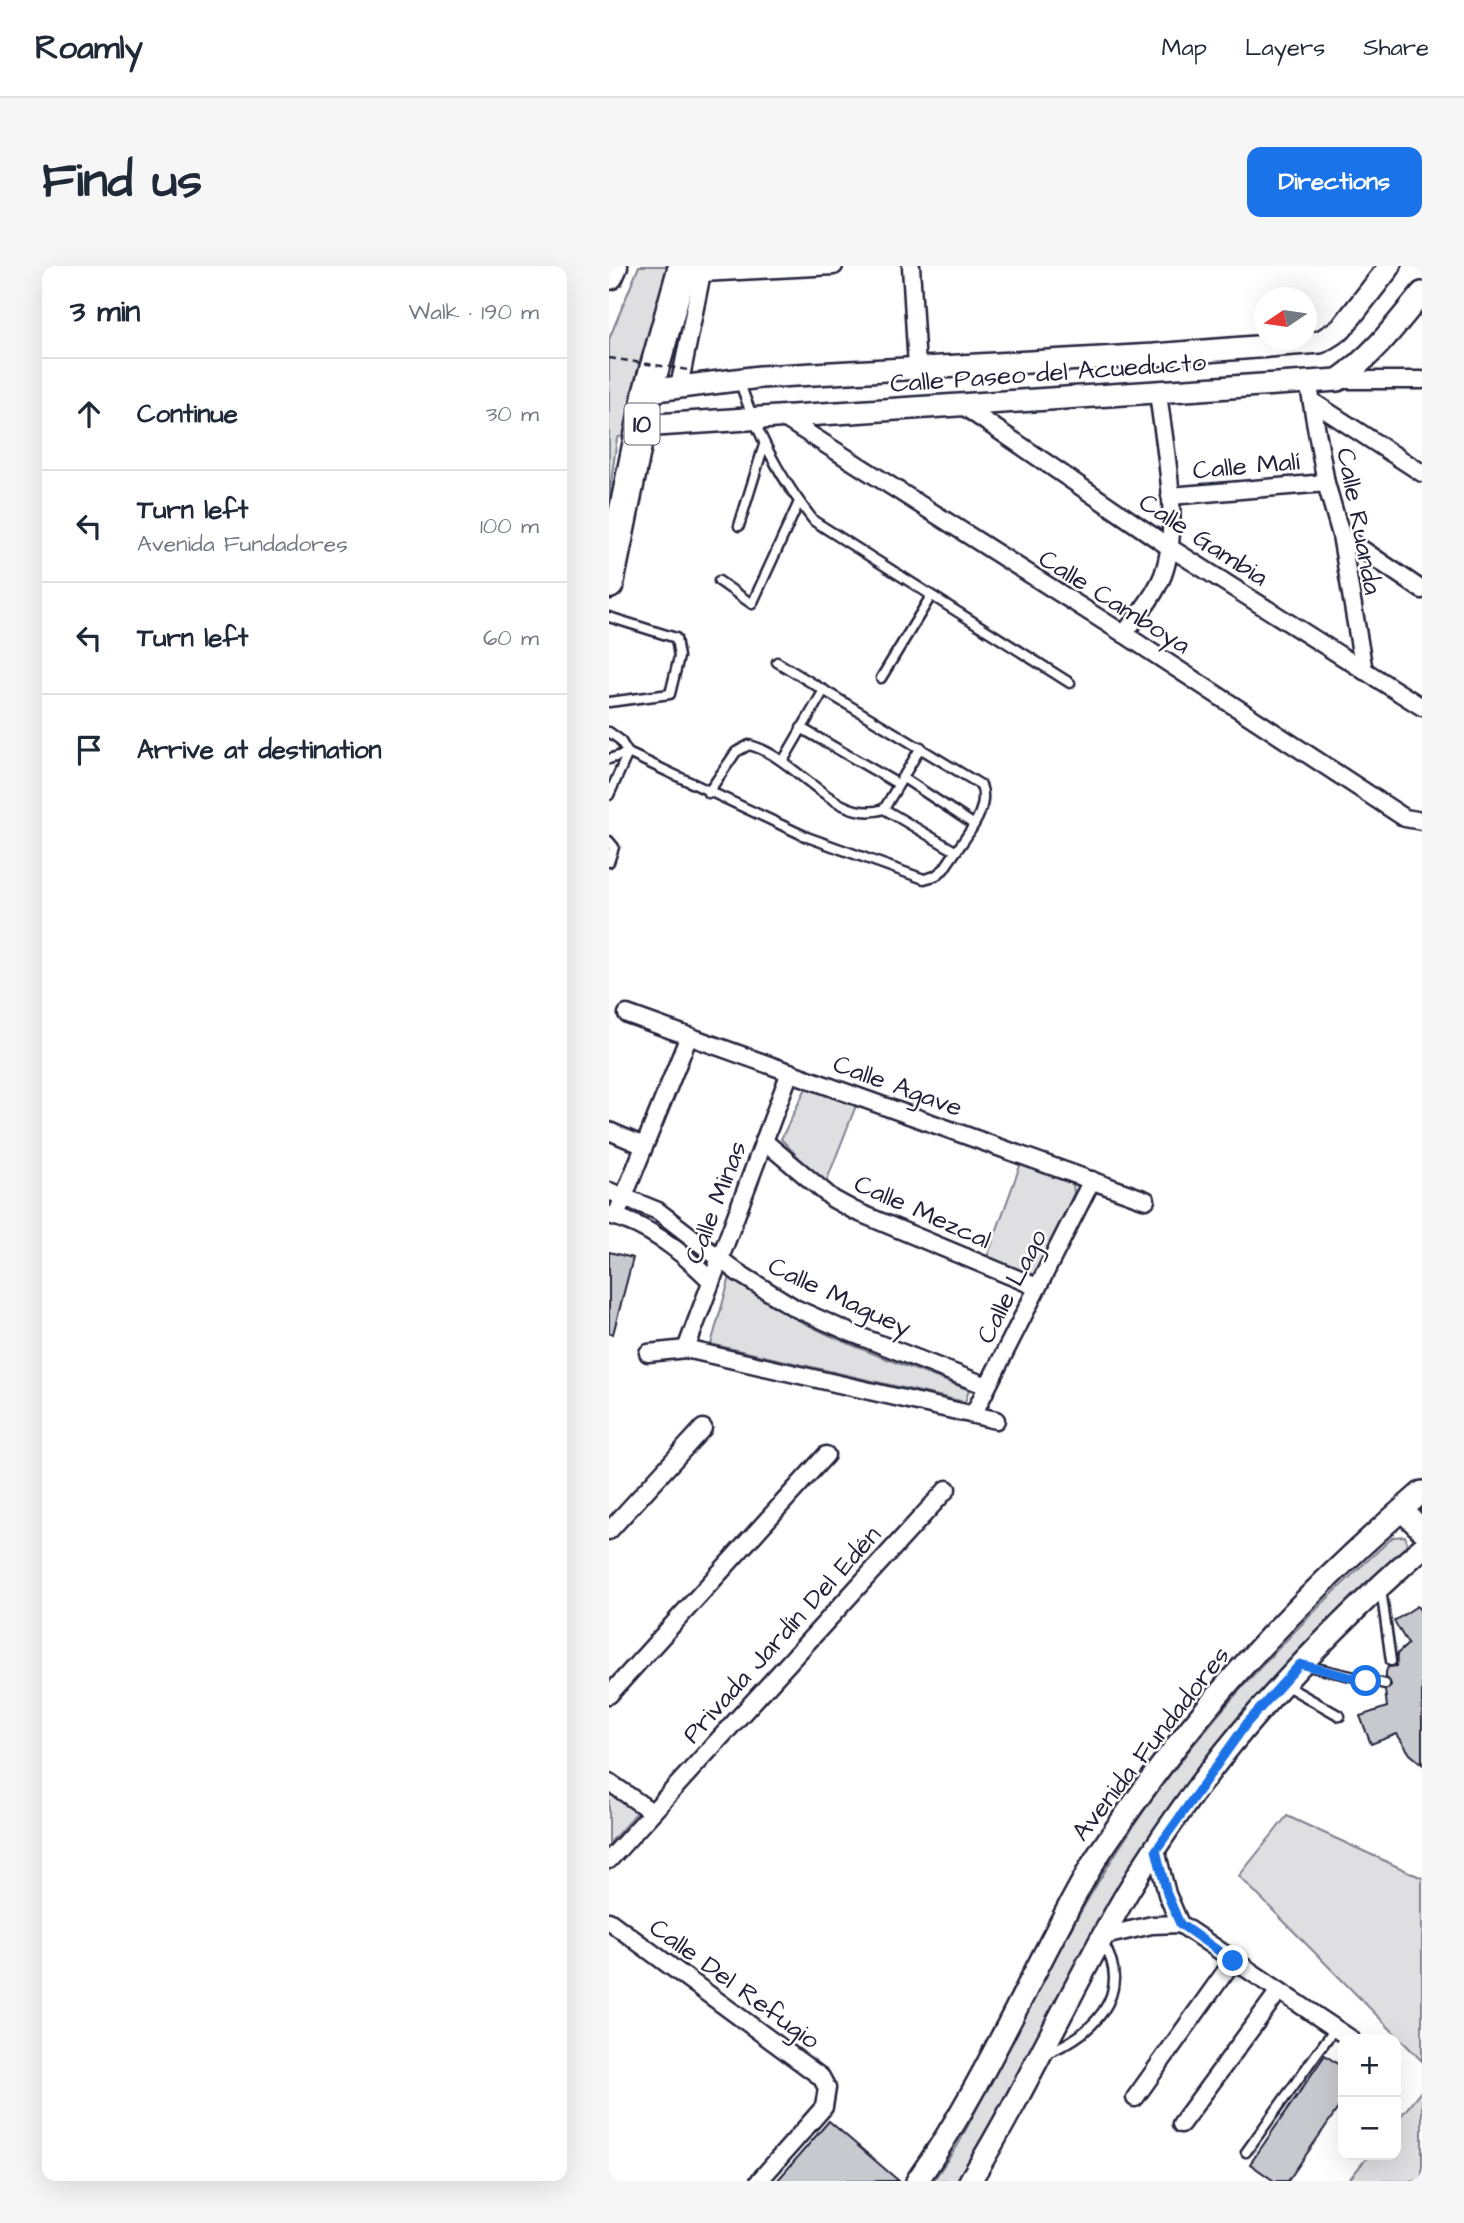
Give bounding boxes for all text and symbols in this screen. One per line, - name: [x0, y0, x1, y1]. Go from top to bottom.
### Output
- text: Roamly: [35, 25, 143, 71]
- text: Map: [1162, 31, 1207, 65]
- text: Layers: [1245, 31, 1325, 65]
- text: Share: [1363, 31, 1429, 65]
- button: Directions: [1247, 147, 1422, 217]
- text: Find us: [42, 148, 202, 216]
- north arrow: [1254, 287, 1317, 350]
- text: 3 min: [70, 291, 140, 333]
- text: Walk · 190 m: [409, 296, 539, 328]
- street label: Calle Paseo del Acueducto: [889, 344, 1208, 402]
- icon: ahead: [70, 395, 108, 433]
- text: Continue: [137, 396, 238, 432]
- text: 30 m: [486, 398, 539, 430]
- road number: 10: [625, 404, 659, 444]
- street label: Calle Malí: [1191, 443, 1301, 489]
- street label: Calle Ruanda: [1327, 445, 1391, 598]
- street label: Calle Gambia: [1132, 485, 1275, 595]
- text: Turn left: [137, 492, 248, 528]
- icon: left: [70, 507, 108, 545]
- text: 100 m: [480, 510, 539, 542]
- text: Avenida Fundadores: [137, 528, 348, 560]
- street label: Calle Camboya: [1031, 541, 1197, 665]
- icon: left: [70, 619, 108, 657]
- text: Turn left: [137, 620, 248, 656]
- text: 60 m: [483, 622, 539, 654]
- icon: arrive: [70, 731, 108, 769]
- text: Arrive at destination: [137, 732, 382, 768]
- street label: Calle Agave: [827, 1046, 967, 1128]
- street label: Calle Minas: [676, 1136, 756, 1269]
- street label: Calle Mezcal: [848, 1166, 997, 1258]
- street label: Calle Lago: [968, 1223, 1058, 1351]
- street label: Calle Maguey: [761, 1248, 917, 1348]
- street label: Privada Jardín Del Edén: [674, 1518, 889, 1751]
- street label: Avenida Fundadores: [1063, 1639, 1238, 1849]
- route start: [1350, 1665, 1381, 1696]
- street label: Calle Del Refugio: [641, 1910, 827, 2060]
- route end: [1217, 1945, 1248, 1976]
- map controls: [1338, 2034, 1401, 2160]
- button: +: [1338, 2034, 1401, 2097]
- button: −: [1338, 2097, 1401, 2160]

